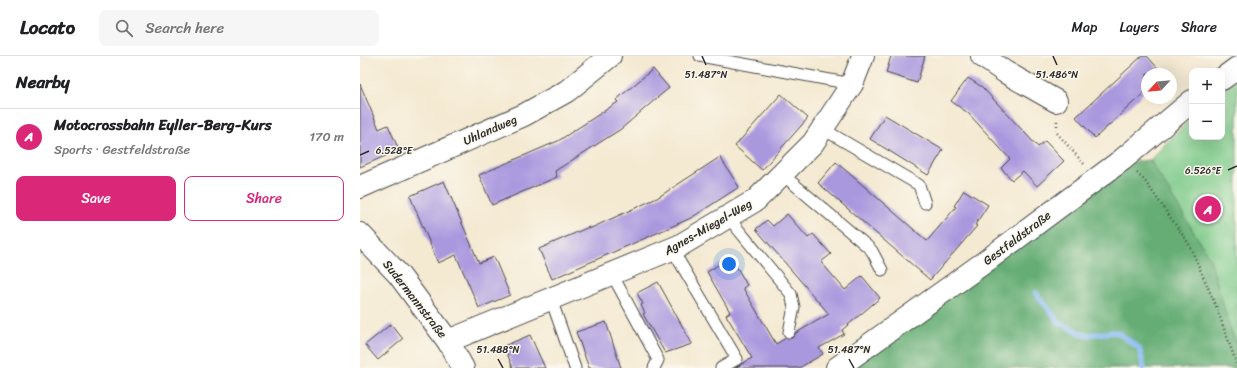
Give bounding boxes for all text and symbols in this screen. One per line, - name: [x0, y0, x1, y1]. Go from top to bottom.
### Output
- search box: [99, 10, 379, 46]
- text: Locato: [20, 11, 75, 44]
- text: Search here: [145, 15, 224, 41]
- text: Map: [1072, 15, 1097, 40]
- text: Layers: [1119, 15, 1159, 40]
- text: Share: [1181, 15, 1217, 40]
- icon: search: [113, 17, 135, 39]
- text: 51.487°N: [685, 66, 727, 84]
- text: 51.486°N: [1036, 66, 1078, 84]
- text: Nearby: [16, 67, 70, 97]
- north arrow: [1141, 68, 1177, 104]
- map controls: [1189, 68, 1225, 140]
- button: +: [1189, 68, 1225, 104]
- button: −: [1189, 104, 1225, 140]
- street label: Uhlandweg: [459, 108, 521, 152]
- text: Motocrossbahn Eyller-Berg-Kurs: [54, 112, 272, 138]
- text: A: [25, 125, 33, 148]
- text: 170 m: [309, 125, 344, 148]
- text: Sports · Gestfeldstraße: [54, 138, 190, 161]
- text: 6.528°E: [376, 142, 414, 160]
- text: 6.526°E: [1185, 162, 1222, 180]
- button: Save: [16, 176, 176, 221]
- button: Share: [184, 176, 344, 221]
- street label: Agnes-Miegel-Weg: [659, 193, 756, 262]
- pin: A: [1195, 194, 1221, 224]
- street label: Gestfeldstraße: [978, 205, 1056, 271]
- your location: [719, 254, 739, 274]
- street label: Sudermannstraße: [377, 255, 453, 343]
- text: 51.488°N: [477, 341, 520, 359]
- text: 51.487°N: [828, 341, 870, 359]

